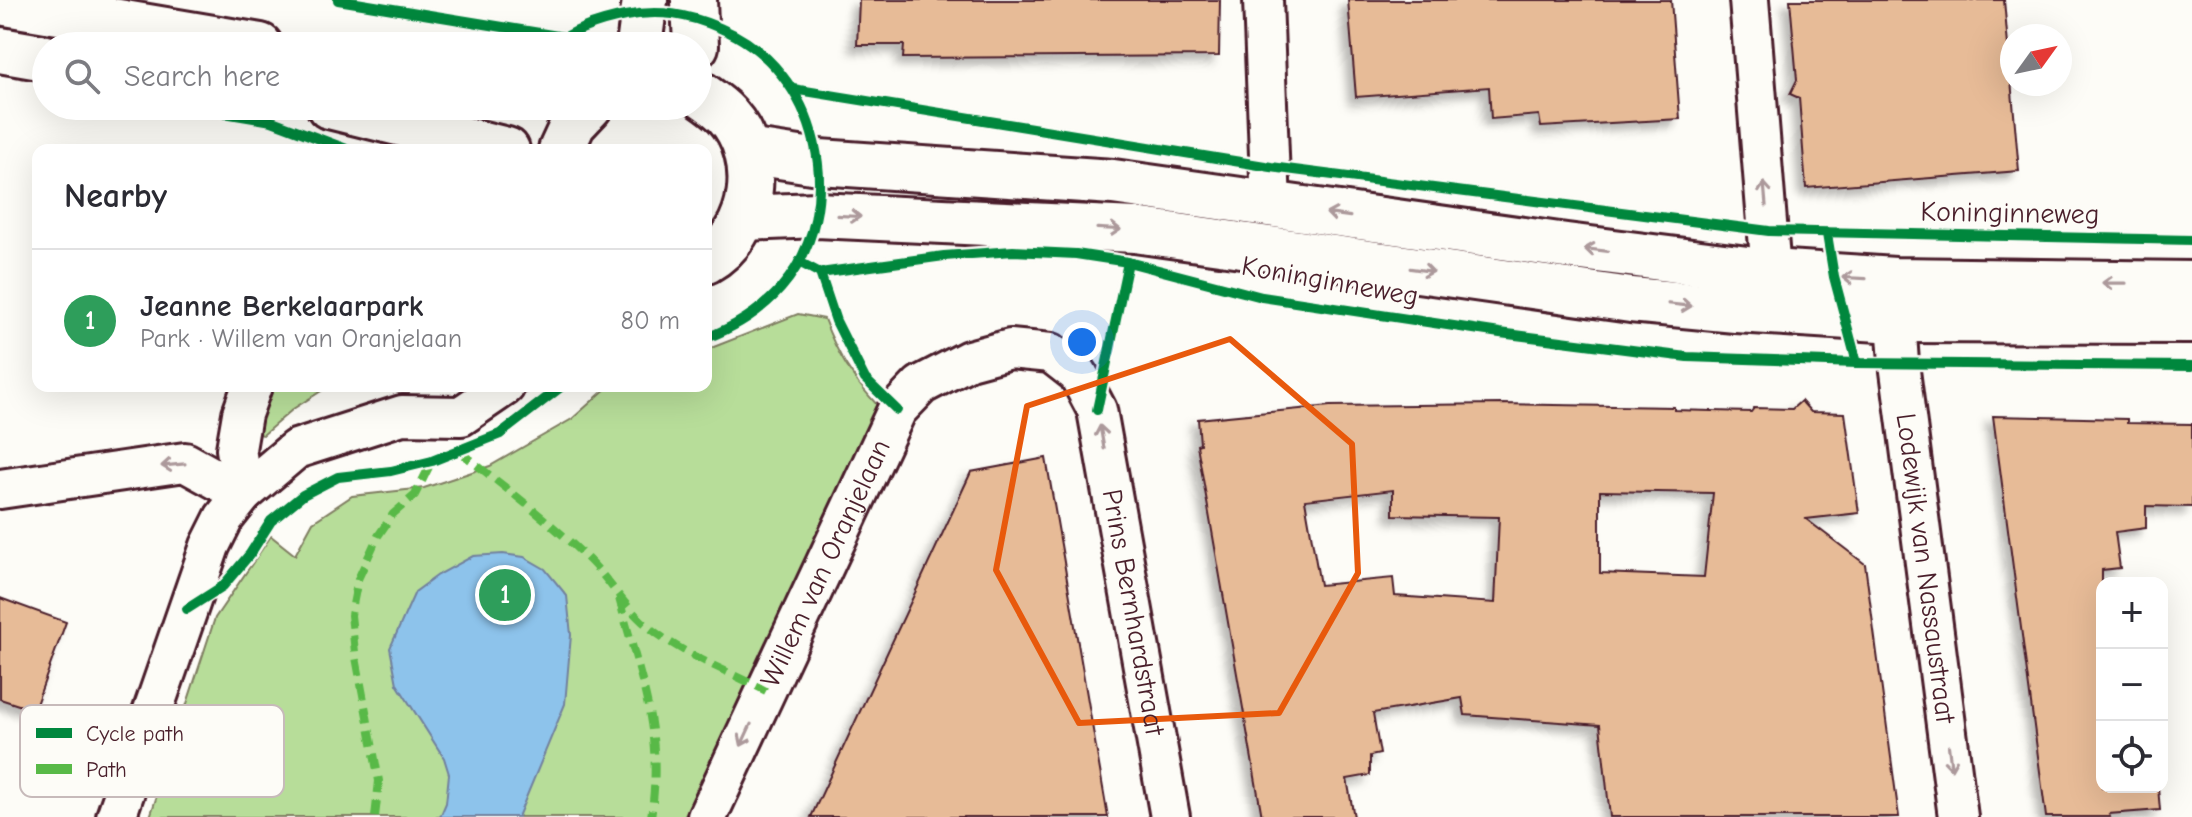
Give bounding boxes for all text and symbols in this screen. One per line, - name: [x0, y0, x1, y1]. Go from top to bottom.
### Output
- north arrow: [2000, 24, 2072, 96]
- search box: [32, 32, 712, 120]
- icon: search: [60, 54, 104, 98]
- text: Search here: [124, 59, 280, 94]
- text: Nearby: [64, 176, 167, 216]
- one-way arrow: [1758, 182, 1773, 208]
- street label: Koninginneweg: [1920, 195, 2100, 231]
- one-way arrow: [1326, 207, 1351, 222]
- one-way arrow: [835, 209, 862, 224]
- one-way arrow: [1095, 222, 1122, 237]
- one-way arrow: [1584, 242, 1609, 257]
- street label: Koninginneweg: [1239, 250, 1421, 312]
- one-way arrow: [1409, 263, 1435, 278]
- one-way arrow: [1841, 270, 1868, 285]
- one-way arrow: [2101, 275, 2128, 291]
- text: Jeanne Berkelaarpark: [140, 289, 423, 324]
- one-way arrow: [1666, 297, 1693, 312]
- text: 1: [85, 306, 95, 336]
- text: 80 m: [621, 306, 680, 336]
- your location: [1062, 322, 1102, 362]
- text: Park · Willem van Oranjelaan: [140, 324, 462, 354]
- street label: Lodewijk van Nassaustraat: [1890, 411, 1962, 726]
- one-way arrow: [1093, 425, 1108, 450]
- street label: Willem van Oranjelaan: [754, 434, 897, 692]
- one-way arrow: [160, 457, 187, 472]
- street label: Prins Bernhardstraat: [1096, 487, 1171, 739]
- pin: 1: [479, 565, 531, 625]
- map controls: [2096, 577, 2168, 793]
- button: +: [2096, 577, 2168, 649]
- button: −: [2096, 649, 2168, 721]
- legend: [20, 705, 284, 797]
- text: Cycle path: [86, 721, 184, 747]
- button: locate: [2096, 721, 2168, 793]
- one-way arrow: [738, 723, 753, 747]
- one-way arrow: [1943, 745, 1958, 770]
- text: Path: [86, 757, 127, 783]

